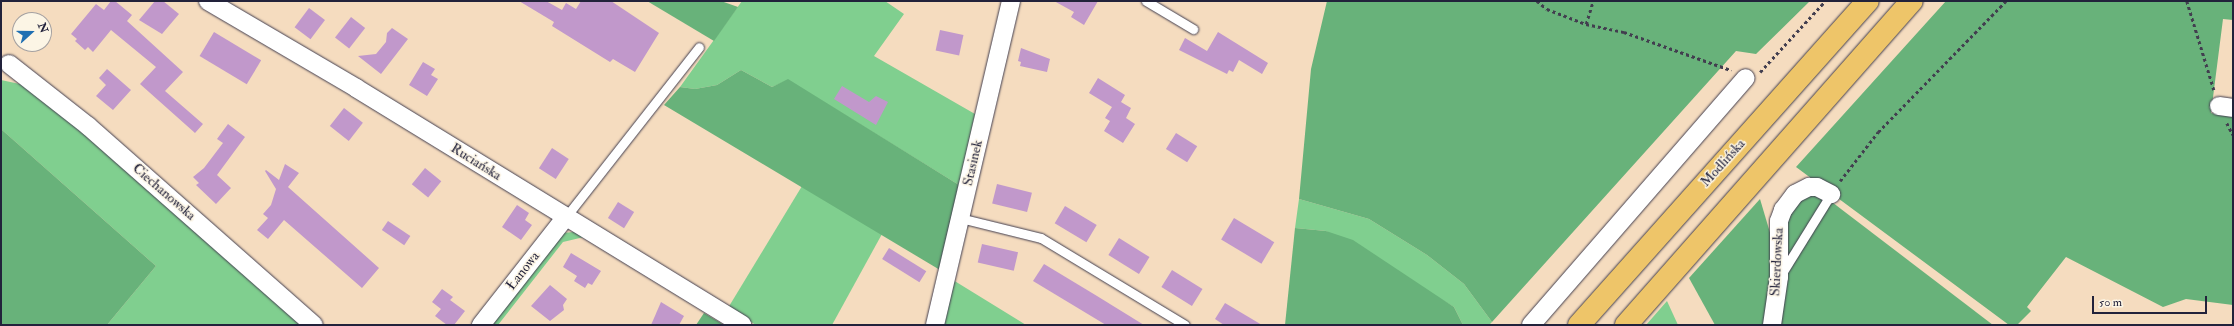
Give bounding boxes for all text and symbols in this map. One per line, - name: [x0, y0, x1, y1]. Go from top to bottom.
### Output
- north arrow: [12, 12, 52, 52]
- text: N: [35, 21, 51, 35]
- street label: Modlińska: [1697, 136, 1749, 190]
- street label: Stasinek: [960, 139, 986, 187]
- street label: Ruciańska: [448, 140, 504, 184]
- street label: Ciechanowska: [129, 160, 199, 224]
- street label: Skierdowska: [1767, 227, 1787, 297]
- street label: Łanowa: [503, 248, 543, 294]
- scale bar: [2094, 288, 2209, 314]
- text: 50 m: [2099, 295, 2122, 310]

